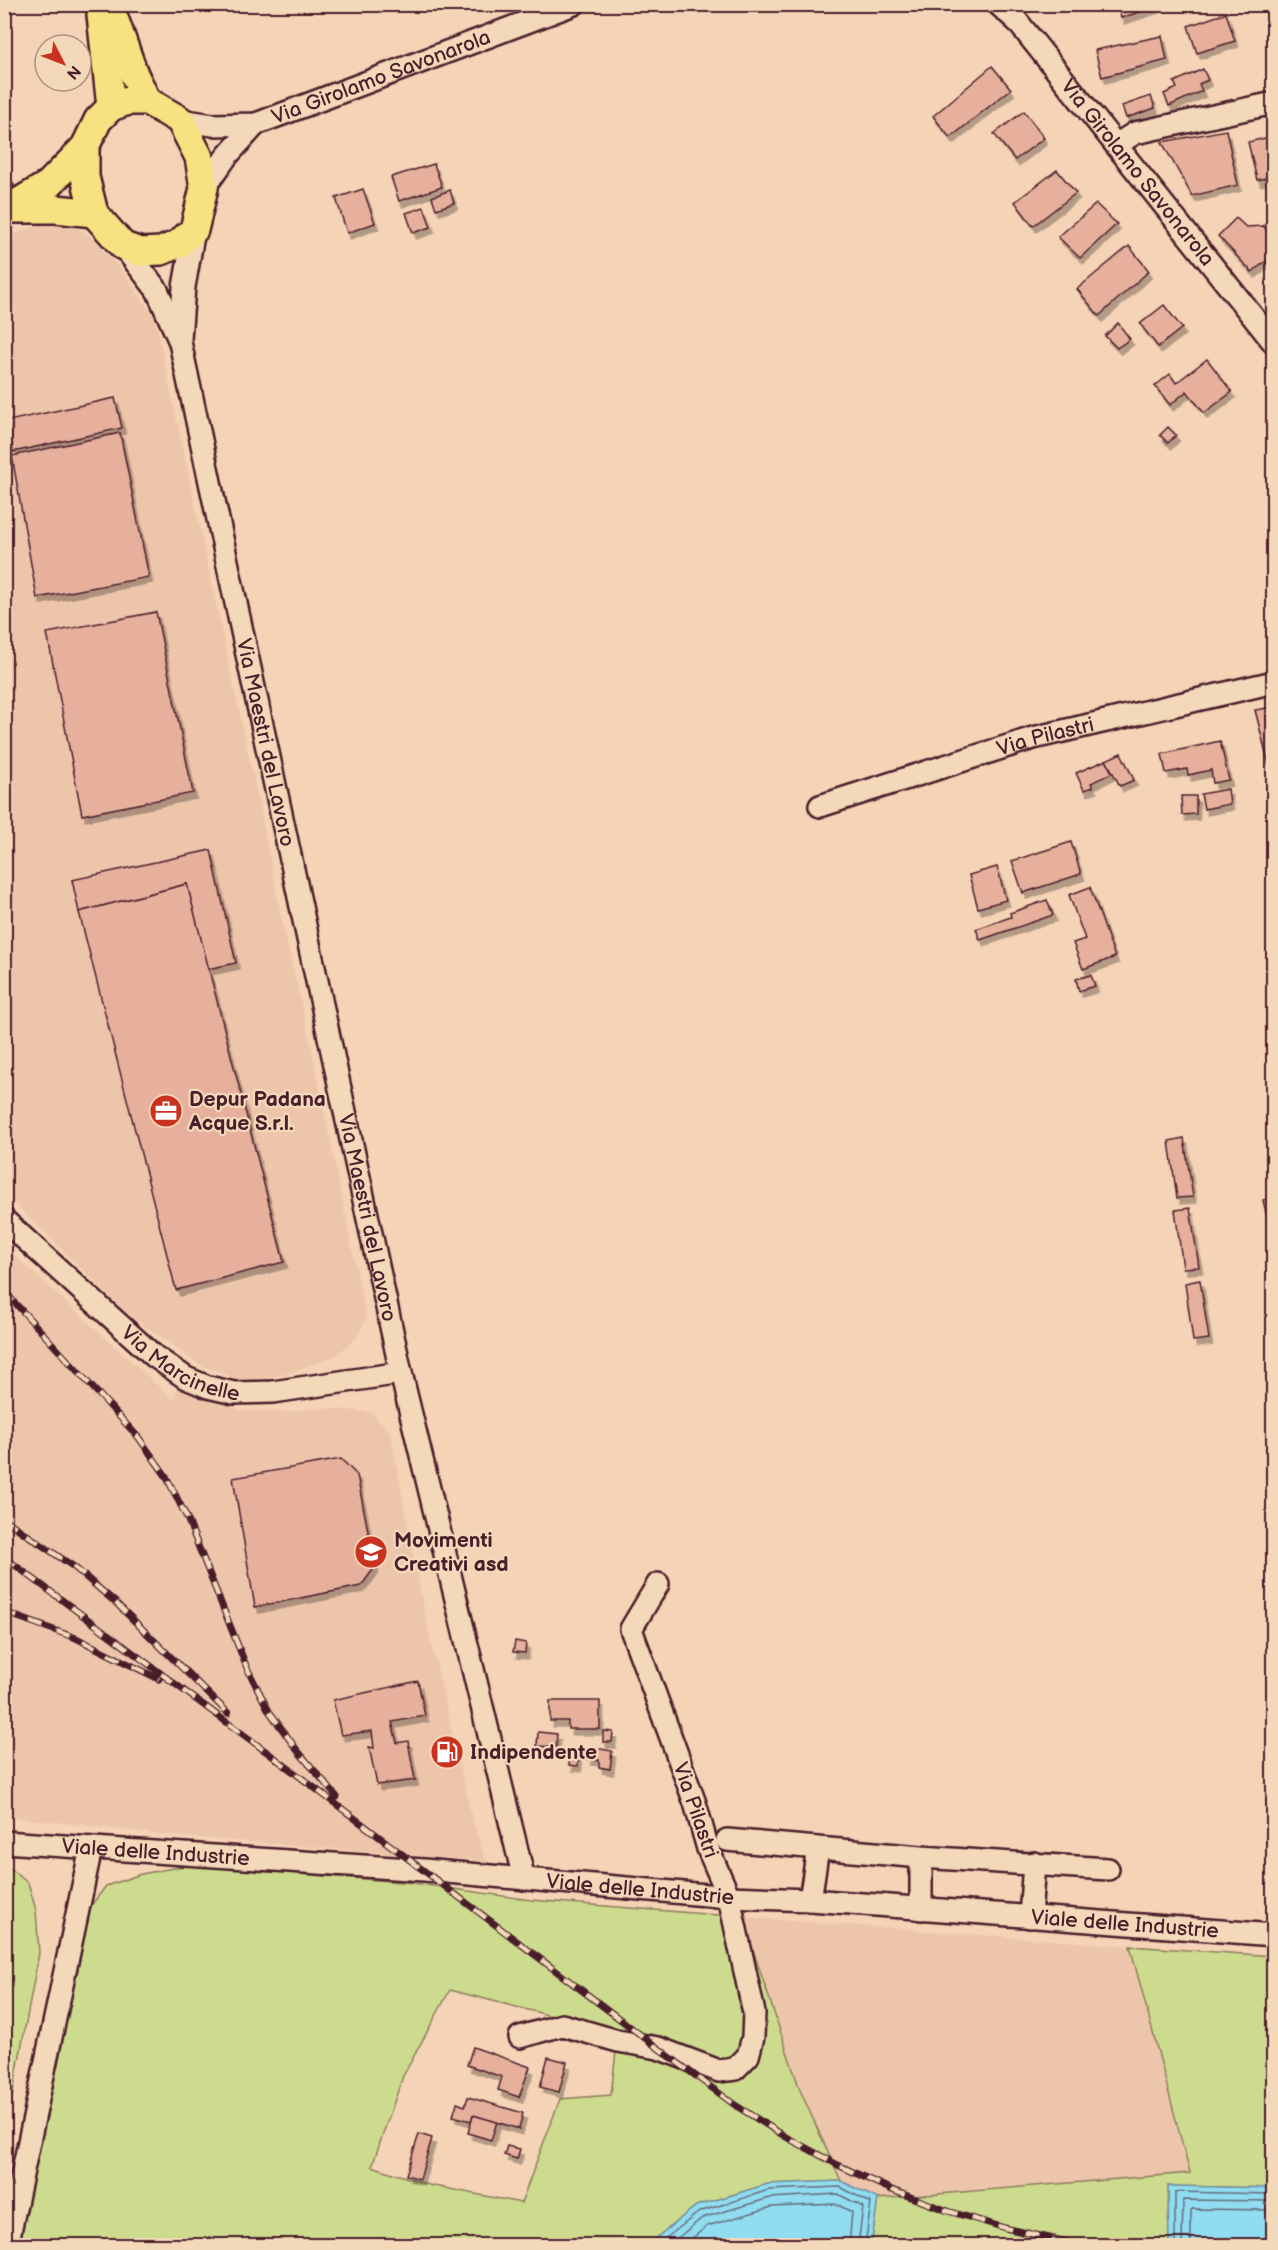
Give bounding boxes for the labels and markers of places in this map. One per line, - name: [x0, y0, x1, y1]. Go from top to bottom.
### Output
- place label: Depur Padana Acque S.r.l.: [188, 1087, 326, 1136]
- office icon: Depur Padana Acque S.r.l.: [148, 1093, 184, 1129]
- place label: Movimenti Creativi asd: [394, 1528, 509, 1577]
- school or university icon: Movimenti Creativi asd: [353, 1534, 389, 1570]
- fuel station icon: Indipendente: [429, 1734, 465, 1770]
- place label: Indipendente: [470, 1740, 597, 1765]

